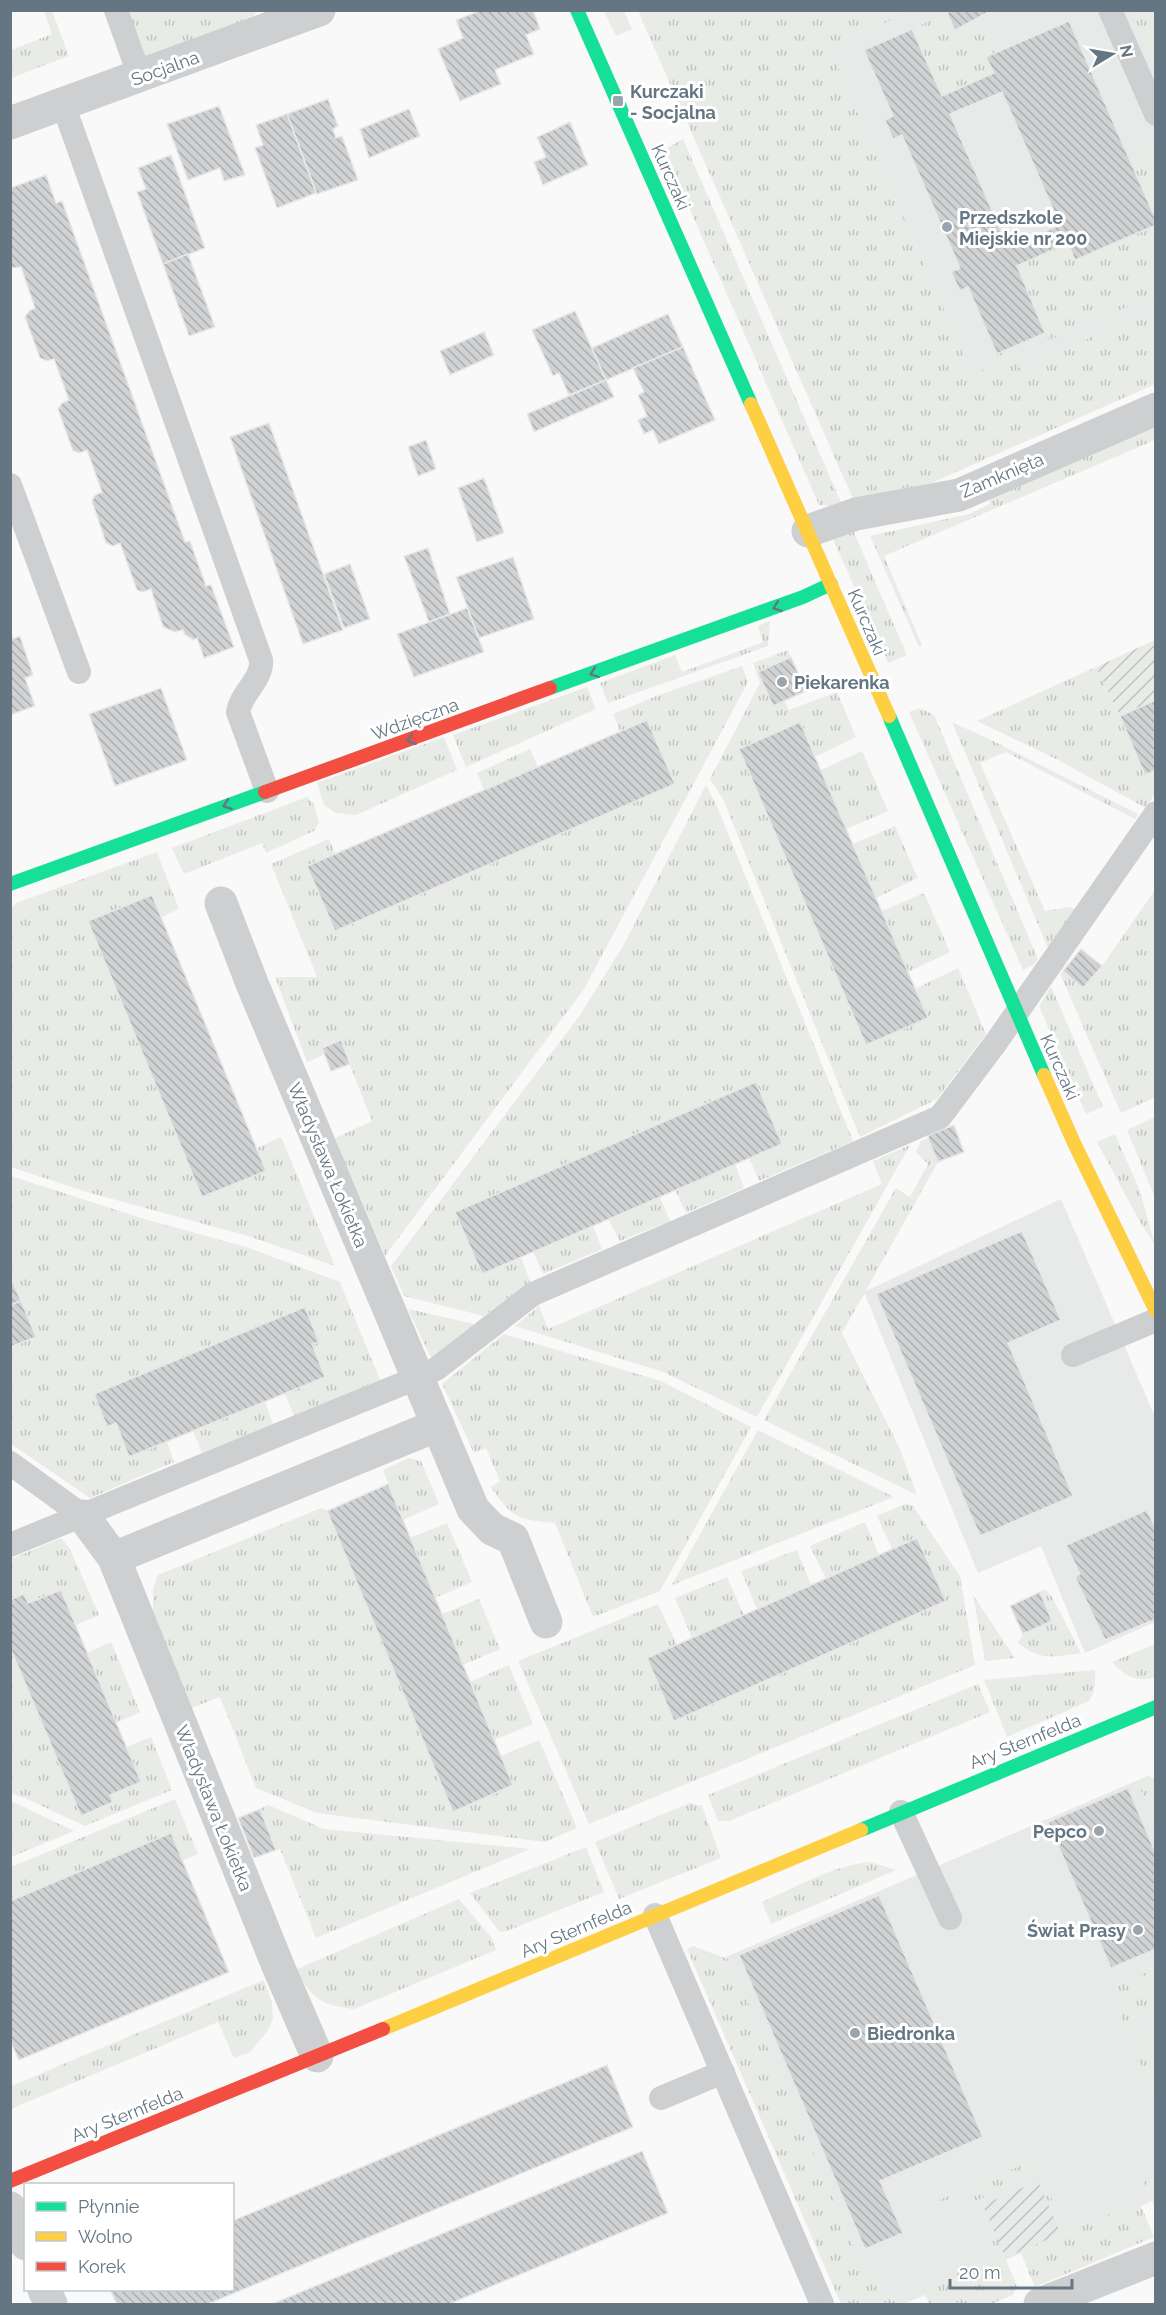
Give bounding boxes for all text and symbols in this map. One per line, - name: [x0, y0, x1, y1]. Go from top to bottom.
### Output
- north arrow: [1082, 24, 1142, 84]
- text: N: [1116, 43, 1137, 59]
- street label: Socjalna: [128, 46, 202, 90]
- place label: Kurczaki - Socjalna: [630, 81, 716, 123]
- marker: Kurczaki - Socjalna: [611, 94, 625, 108]
- street label: Kurczaki: [647, 141, 695, 213]
- place label: Przedszkole Miejskie nr 200: [959, 207, 1087, 249]
- marker: Przedszkole Miejskie nr 200: [940, 220, 954, 234]
- street label: Zamknięta: [957, 448, 1047, 502]
- street label: Kurczaki: [844, 586, 890, 658]
- one-way arrow: [772, 599, 783, 612]
- one-way arrow: [589, 666, 600, 679]
- place label: Piekarenka: [794, 672, 890, 693]
- marker: Piekarenka: [775, 675, 789, 689]
- street label: Wdzięczna: [369, 694, 461, 744]
- one-way arrow: [406, 732, 417, 745]
- one-way arrow: [222, 798, 233, 811]
- street label: Kurczaki: [1036, 1031, 1084, 1103]
- street label: Władysława Łokietka: [284, 1079, 372, 1251]
- street label: Ary Sternfelda: [966, 1709, 1084, 1773]
- street label: Władysława Łokietka: [171, 1722, 257, 1894]
- place label: Pepco: [1033, 1821, 1087, 1842]
- marker: Pepco: [1092, 1824, 1106, 1838]
- street label: Ary Sternfelda: [517, 1896, 635, 1962]
- place label: Świat Prasy: [1027, 1919, 1126, 1941]
- marker: Świat Prasy: [1131, 1923, 1145, 1937]
- place label: Biedronka: [867, 2023, 955, 2044]
- marker: Biedronka: [848, 2026, 862, 2040]
- street label: Ary Sternfelda: [68, 2082, 186, 2146]
- legend: [24, 2183, 234, 2291]
- text: Płynnie: [78, 2196, 140, 2217]
- text: Wolno: [78, 2226, 133, 2247]
- scale bar: [950, 2252, 1072, 2290]
- text: Korek: [78, 2256, 126, 2277]
- text: 20 m: [959, 2262, 1001, 2283]

